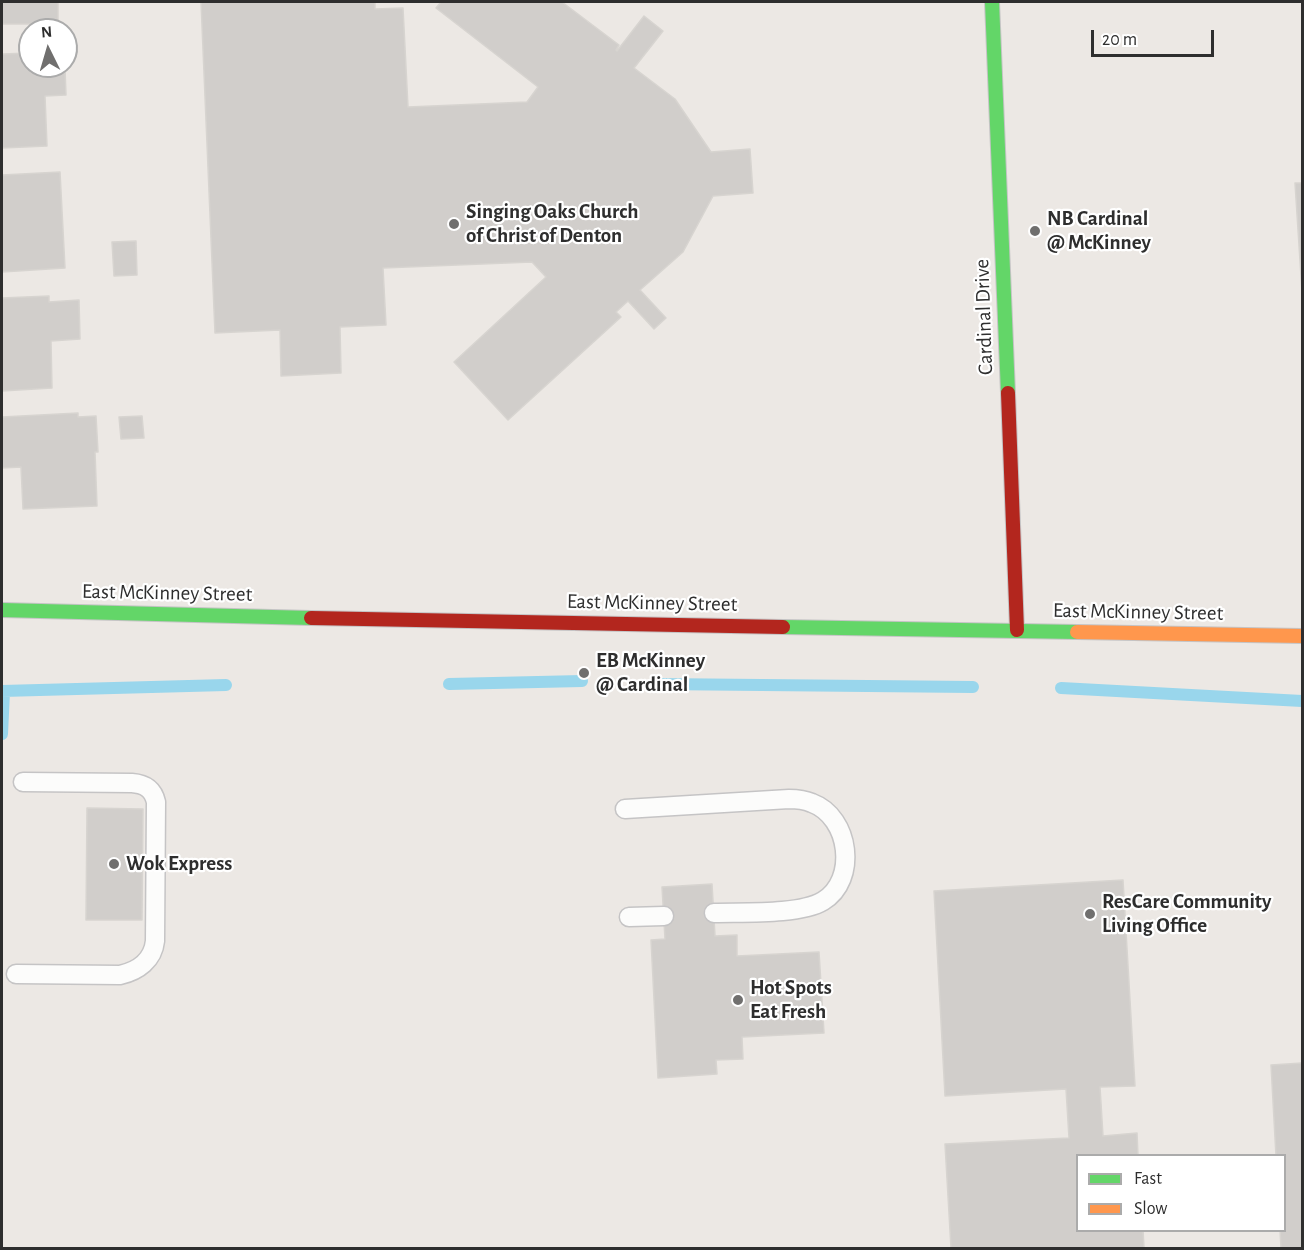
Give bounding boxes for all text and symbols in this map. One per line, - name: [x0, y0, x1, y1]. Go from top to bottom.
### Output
- north arrow: [18, 18, 78, 78]
- scale bar: [1094, 18, 1217, 56]
- text: N: [40, 24, 53, 41]
- text: 20 m: [1102, 31, 1137, 49]
- place label: Singing Oaks Church of Christ of Denton: [466, 199, 638, 249]
- place label: NB Cardinal @ McKinney: [1047, 206, 1151, 256]
- marker: Singing Oaks Church of Christ of Denton: [447, 217, 461, 231]
- marker: NB Cardinal @ McKinney: [1028, 224, 1042, 238]
- street label: Cardinal Drive: [969, 259, 999, 375]
- street label: East McKinney Street: [82, 579, 252, 607]
- street label: East McKinney Street: [567, 589, 737, 617]
- street label: East McKinney Street: [1053, 598, 1223, 626]
- place label: EB McKinney @ Cardinal: [596, 648, 705, 698]
- marker: EB McKinney @ Cardinal: [577, 666, 591, 680]
- place label: Wok Express: [126, 851, 232, 877]
- marker: Wok Express: [107, 857, 121, 871]
- place label: ResCare Community Living Office: [1102, 889, 1271, 939]
- marker: ResCare Community Living Office: [1083, 907, 1097, 921]
- place label: Hot Spots Eat Fresh: [750, 975, 832, 1025]
- marker: Hot Spots Eat Fresh: [731, 993, 745, 1007]
- legend: [1076, 1154, 1286, 1232]
- text: Fast: [1134, 1170, 1162, 1188]
- text: Slow: [1134, 1200, 1167, 1218]

